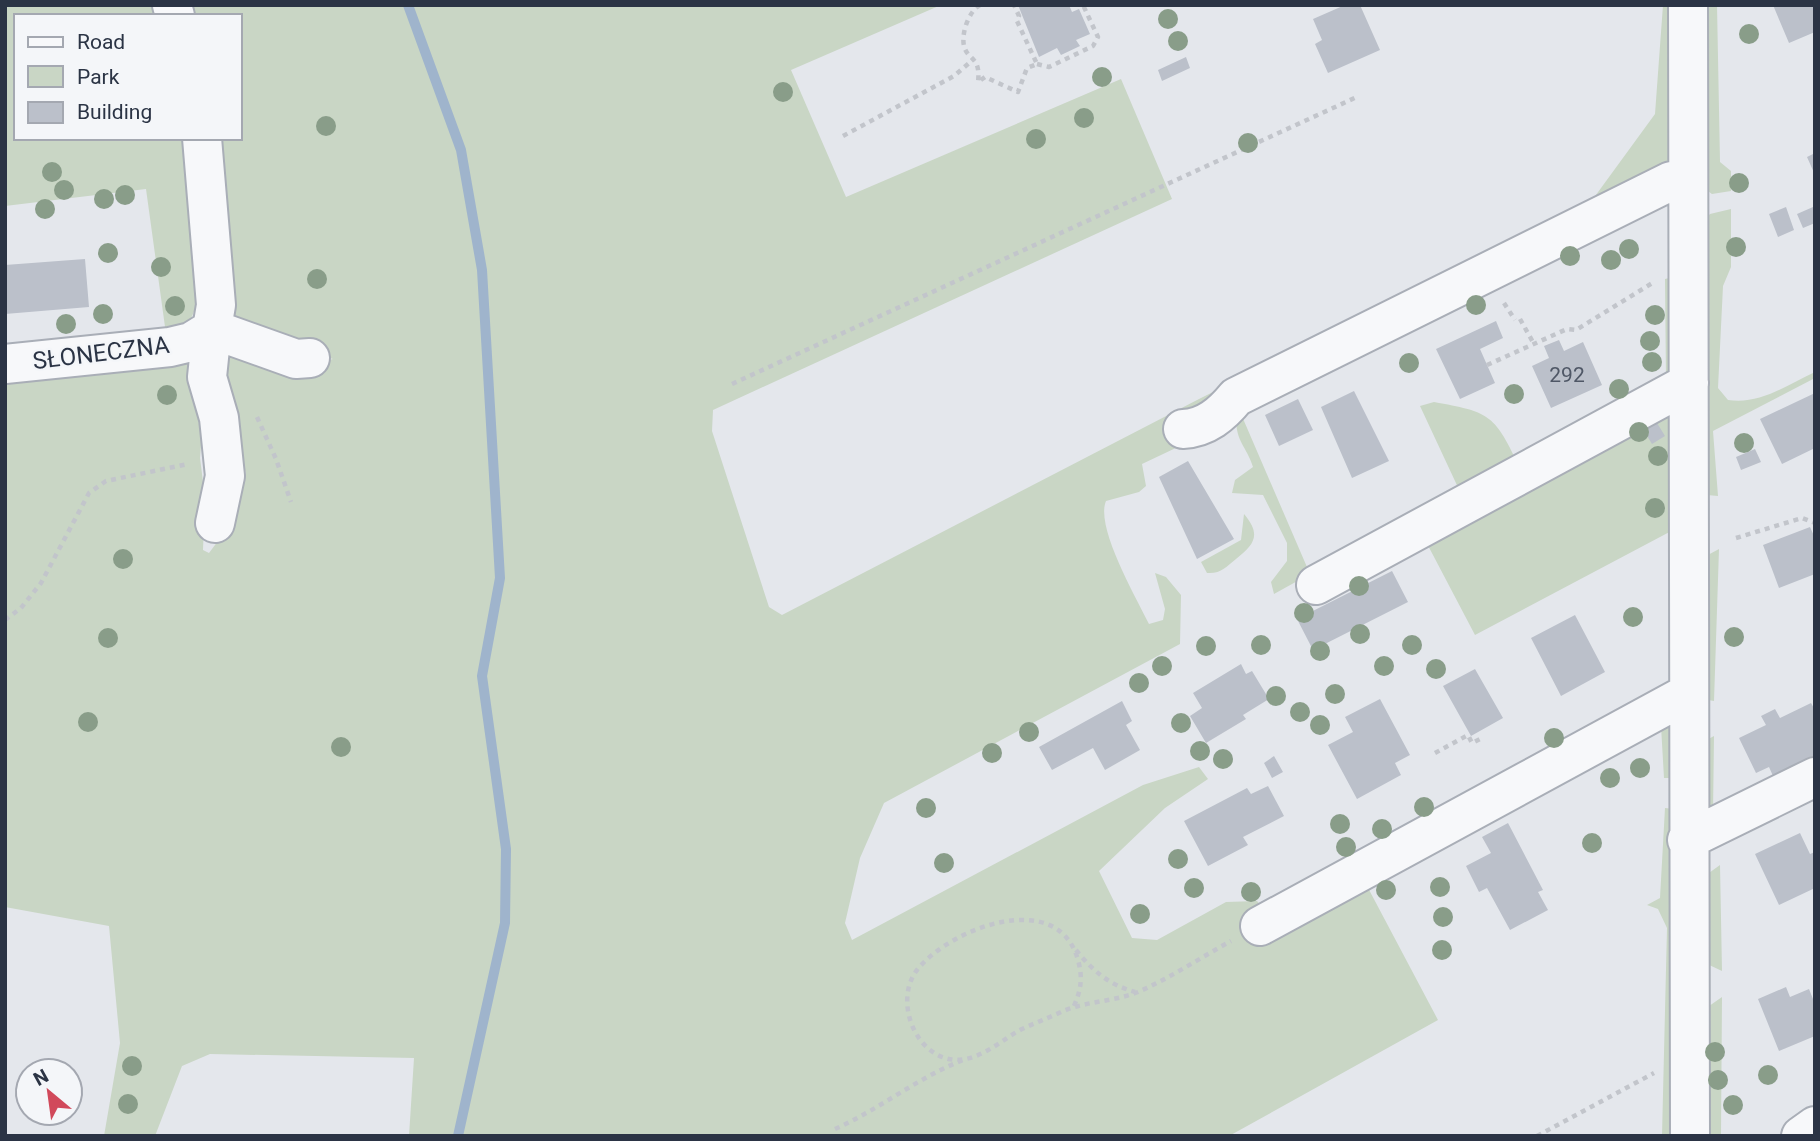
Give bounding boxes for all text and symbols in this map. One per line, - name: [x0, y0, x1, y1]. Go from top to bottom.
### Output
- legend: [14, 14, 242, 140]
- text: Road: [77, 30, 125, 54]
- text: Park: [77, 65, 120, 89]
- text: Building: [77, 100, 152, 124]
- street label: SŁONECZNA: [31, 331, 171, 375]
- house number: 292: [1549, 363, 1585, 387]
- north arrow: [14, 1057, 84, 1127]
- text: N: [30, 1064, 52, 1091]

